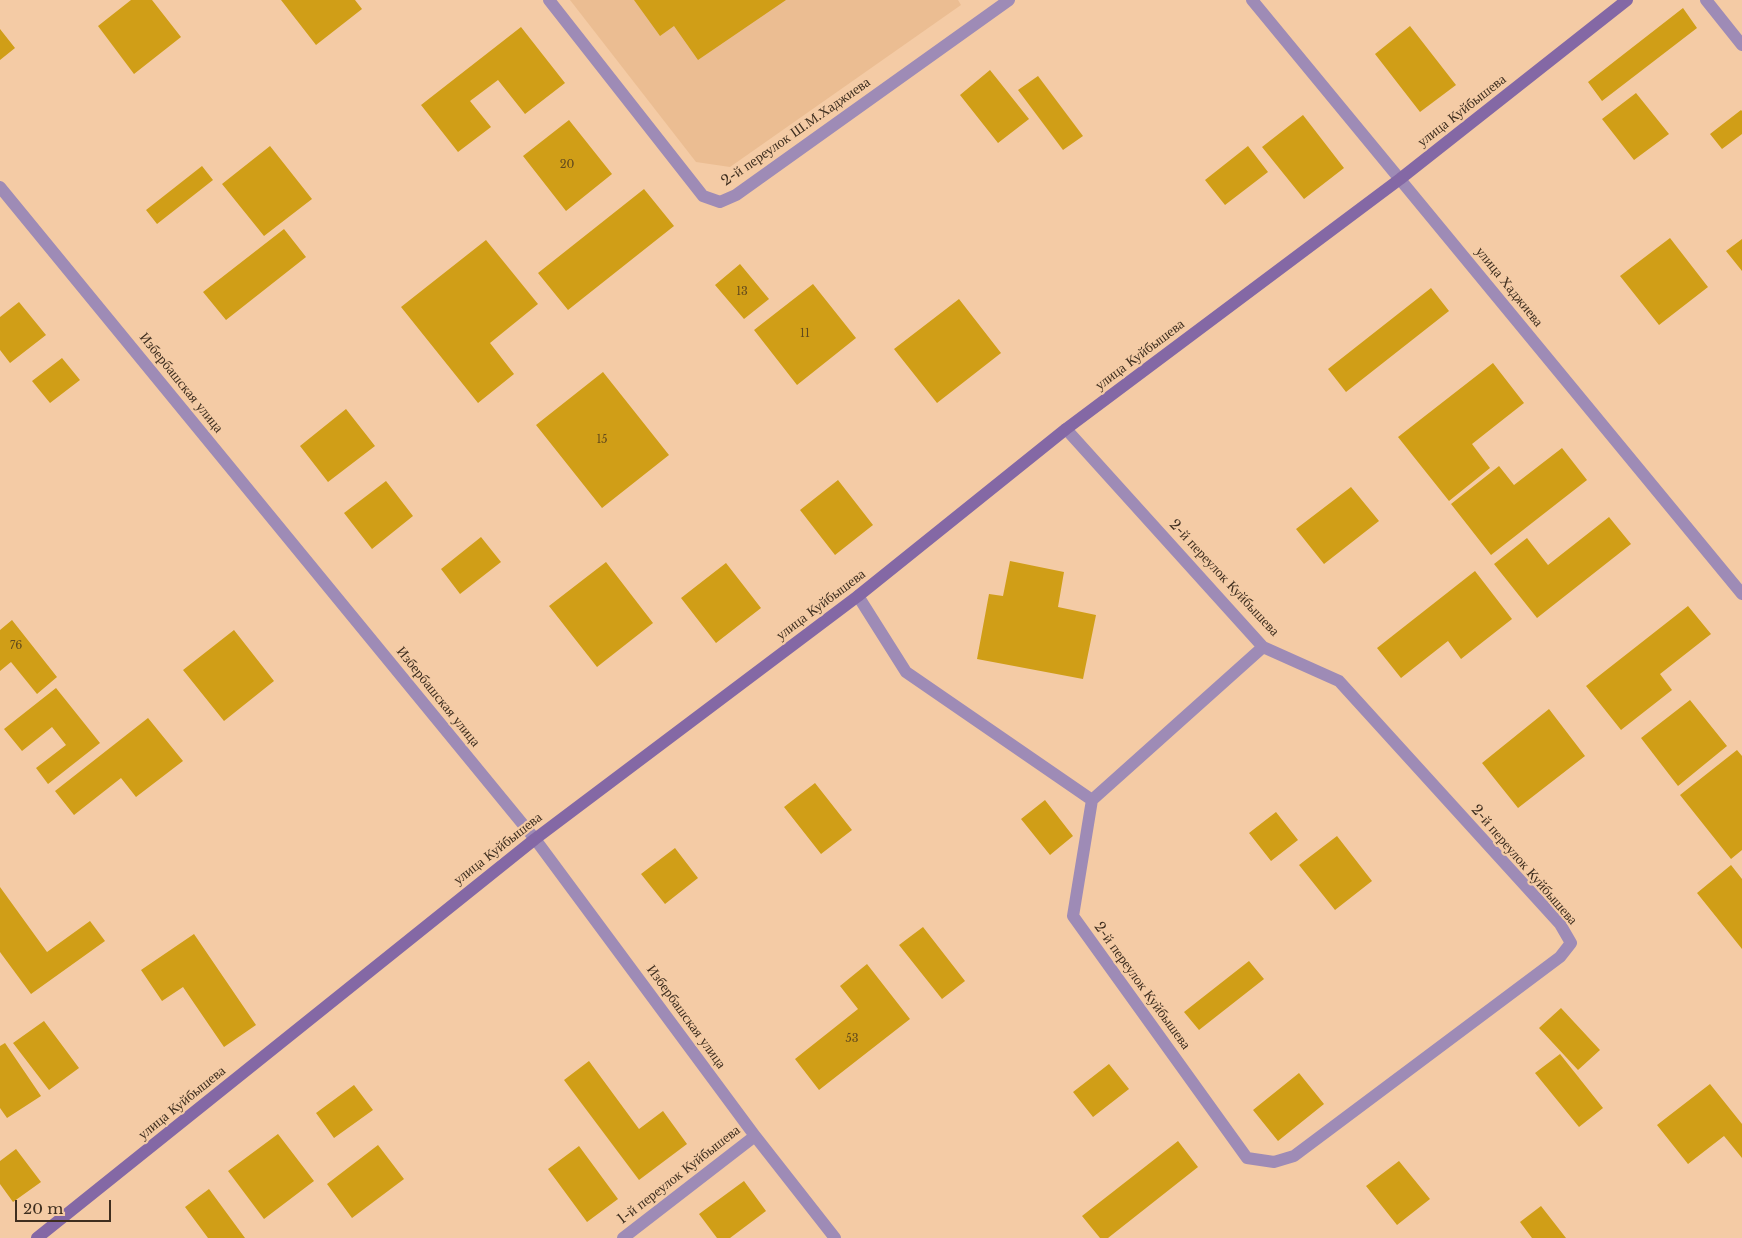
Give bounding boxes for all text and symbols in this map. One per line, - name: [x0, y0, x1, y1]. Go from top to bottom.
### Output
- street label: улица Куйбышева: [1414, 71, 1510, 151]
- street label: 2-й переулок Ш.М.Хаджиева: [718, 74, 874, 190]
- house number: 20: [560, 158, 574, 172]
- street label: улица Хаджиева: [1472, 244, 1546, 330]
- house number: 13: [736, 285, 748, 299]
- street label: улица Куйбышева: [1092, 316, 1188, 394]
- house number: 11: [800, 327, 810, 341]
- street label: Избербашская улица: [135, 330, 227, 436]
- house number: 15: [596, 433, 608, 447]
- street label: 2-й переулок Куйбышева: [1166, 516, 1282, 640]
- street label: улица Куйбышева: [773, 566, 869, 644]
- house number: 76: [10, 639, 22, 653]
- street label: Избербашская улица: [392, 644, 484, 750]
- street label: 2-й переулок Куйбышева: [1467, 802, 1581, 928]
- street label: улица Куйбышева: [450, 809, 546, 889]
- street label: 2-й переулок Куйбышева: [1090, 919, 1194, 1053]
- street label: Избербашская улица: [643, 962, 729, 1072]
- house number: 53: [845, 1032, 859, 1046]
- street label: улица Куйбышева: [135, 1063, 229, 1143]
- street label: 1-й переулок Куйбышева: [614, 1122, 744, 1228]
- scale bar: [18, 1190, 114, 1222]
- text: 20 m: [23, 1199, 63, 1218]

